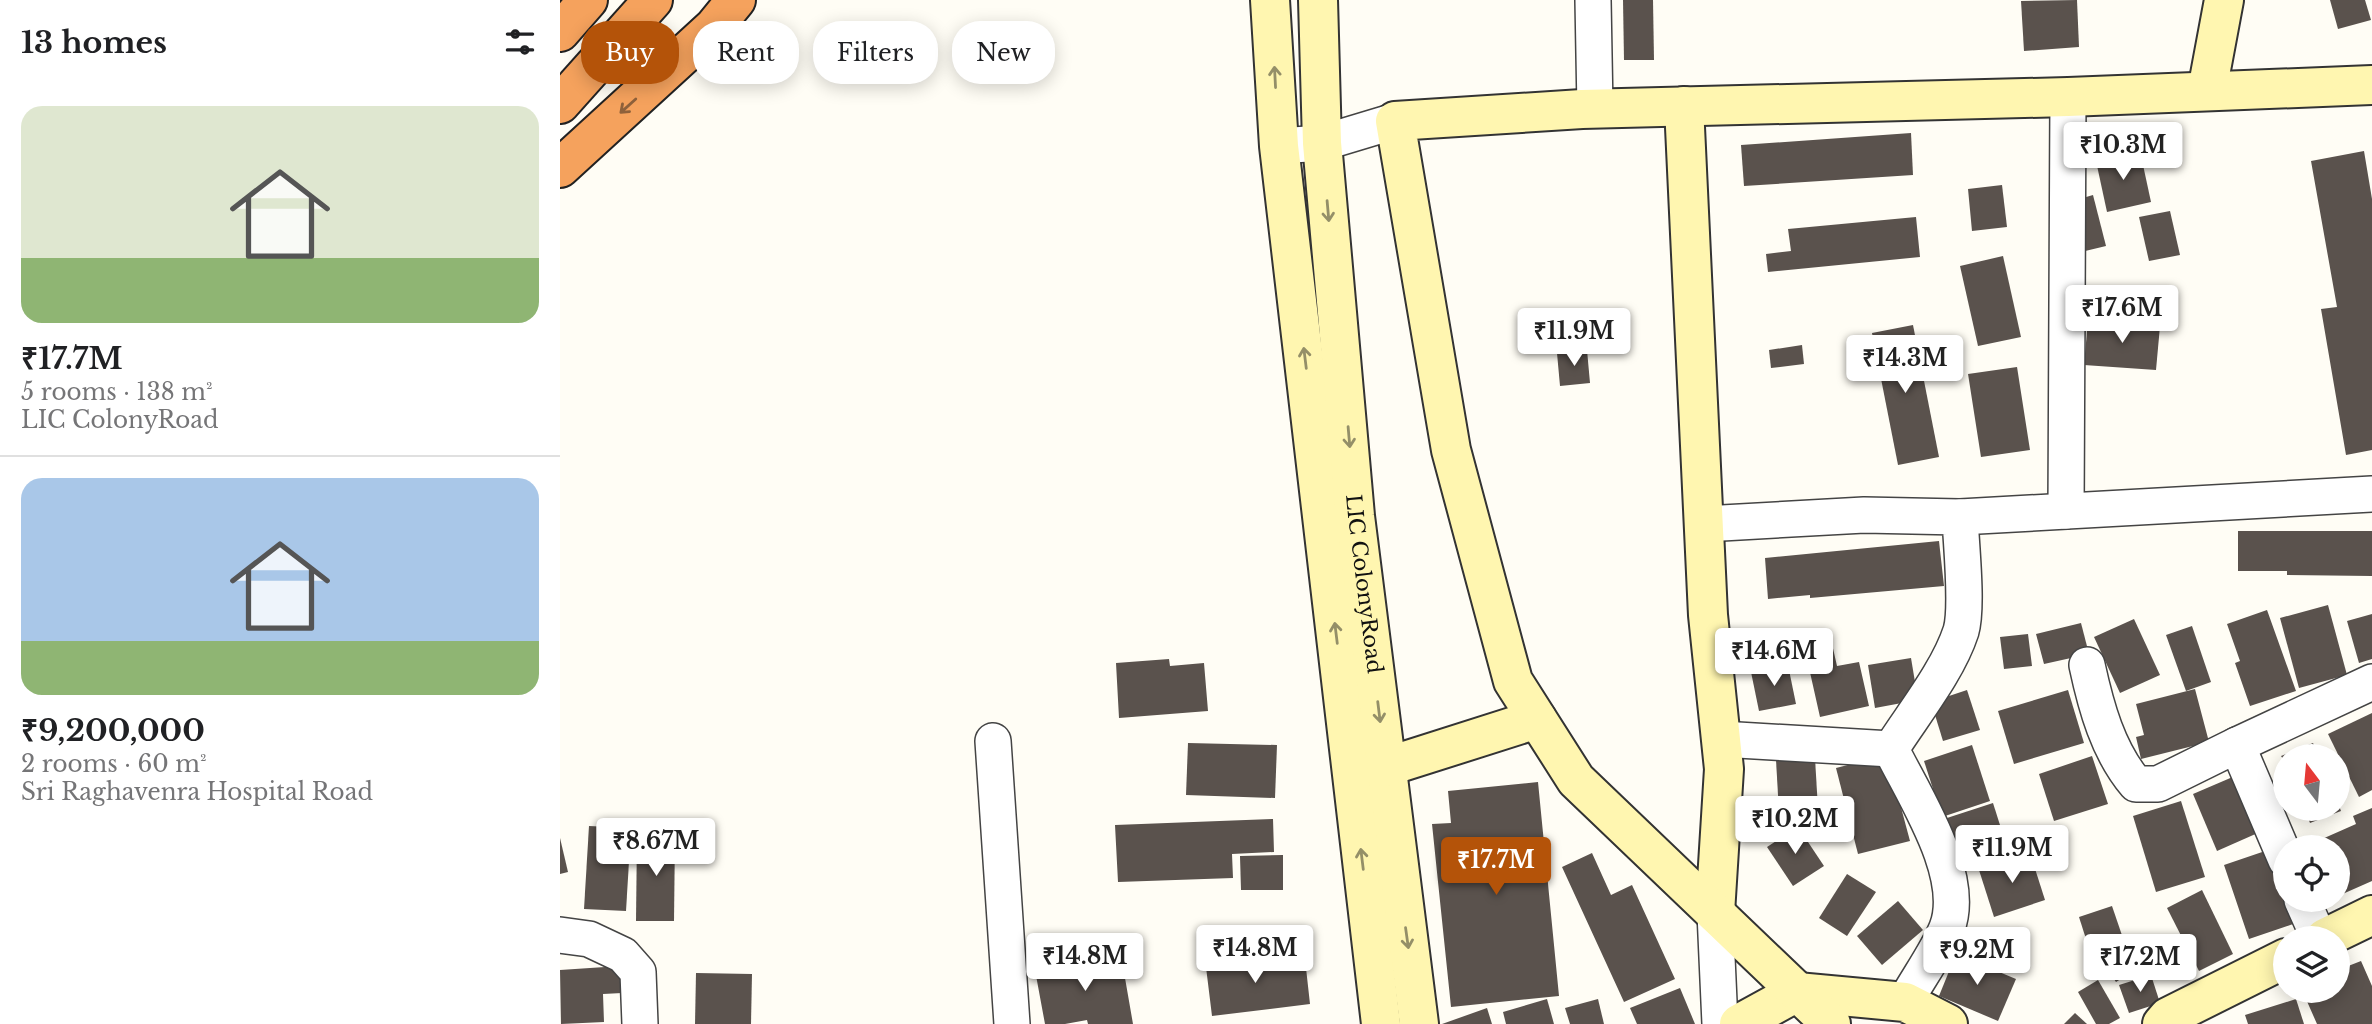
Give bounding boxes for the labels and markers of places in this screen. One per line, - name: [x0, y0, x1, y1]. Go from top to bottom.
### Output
- pin: ₹10.3M: [2066, 122, 2180, 182]
- pin: ₹17.6M: [2065, 286, 2179, 345]
- pin: ₹11.9M: [1517, 308, 1631, 368]
- pin: ₹14.3M: [1848, 336, 1962, 395]
- pin: ₹14.6M: [1717, 628, 1831, 688]
- pin: ₹10.2M: [1738, 796, 1852, 856]
- pin: ₹8.67M: [599, 818, 713, 878]
- pin: ₹11.9M: [1955, 826, 2069, 885]
- pin: ₹17.7M: [1439, 838, 1553, 897]
- pin: ₹14.8M: [1198, 926, 1312, 985]
- pin: ₹9.2M: [1928, 928, 2026, 987]
- pin: ₹14.8M: [1028, 934, 1142, 993]
- pin: ₹17.2M: [2083, 934, 2197, 994]

